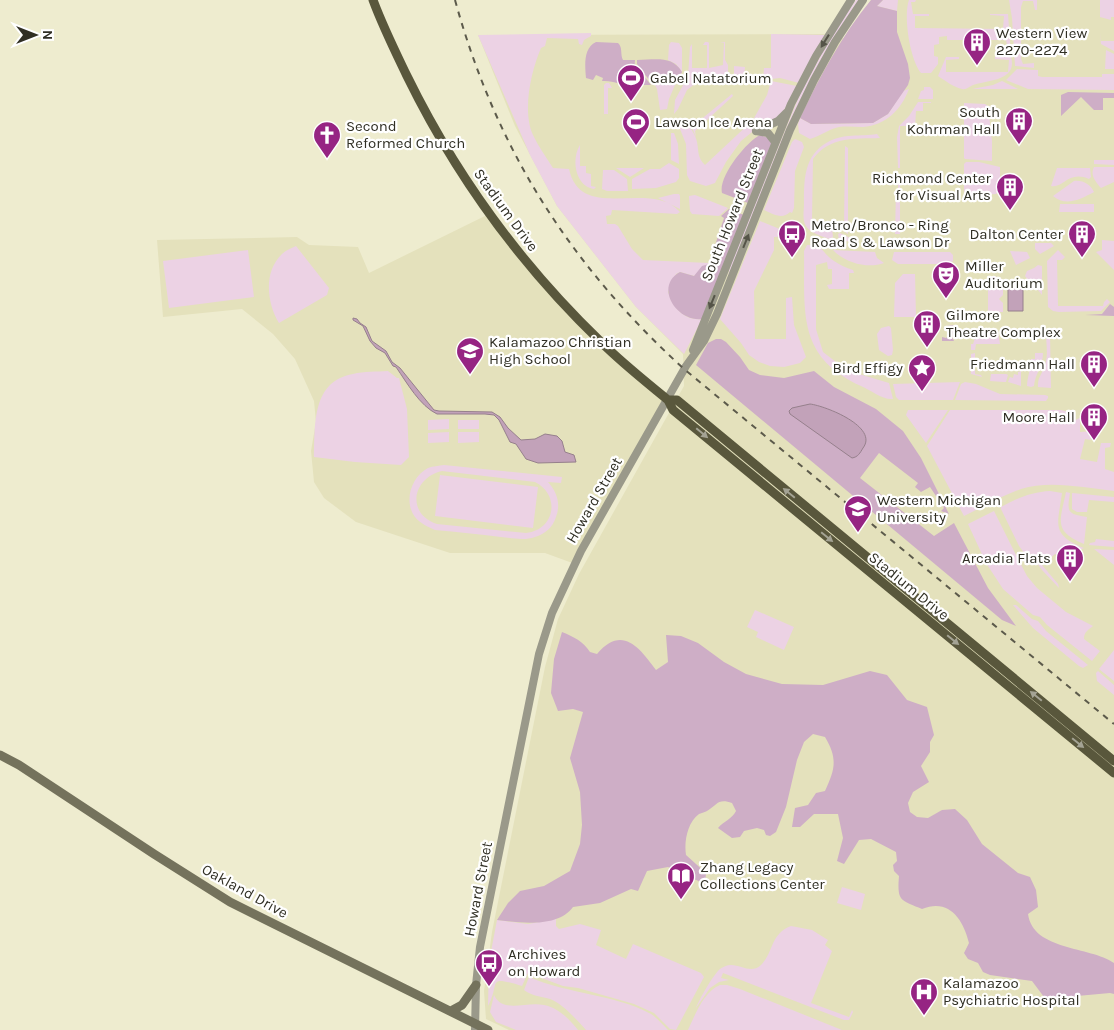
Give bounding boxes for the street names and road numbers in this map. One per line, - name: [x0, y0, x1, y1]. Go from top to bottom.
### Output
- street label: South Howard Street: [697, 146, 767, 284]
- street label: Stadium Drive: [470, 165, 542, 255]
- street label: Howard Street: [562, 453, 626, 546]
- street label: Stadium Drive: [865, 548, 953, 624]
- street label: Howard Street: [460, 840, 496, 938]
- street label: Oakland Drive: [199, 860, 291, 922]

